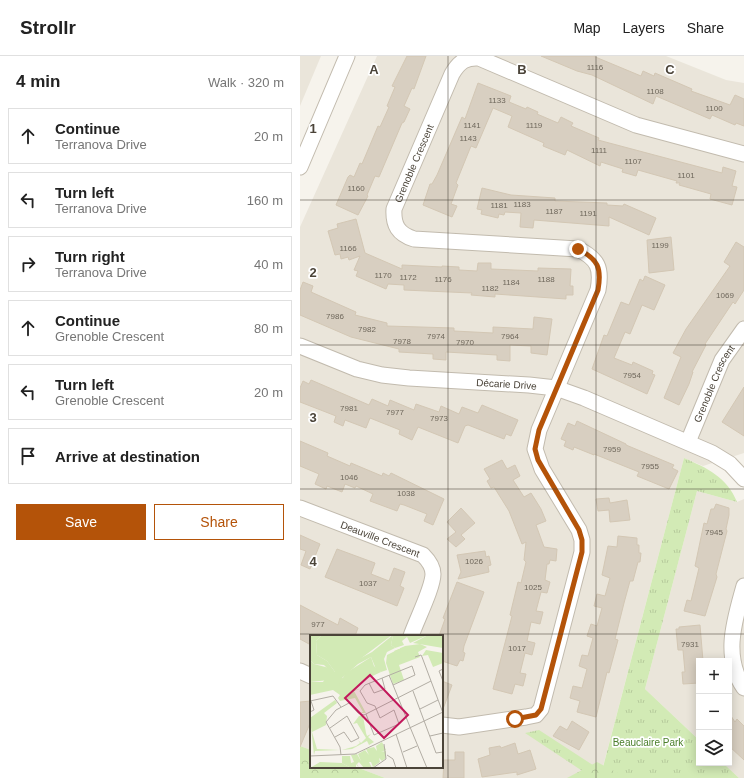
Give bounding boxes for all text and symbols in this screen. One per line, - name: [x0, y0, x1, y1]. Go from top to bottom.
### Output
- text: Strollr: [20, 17, 76, 38]
- text: Map: [573, 20, 601, 36]
- text: Layers: [623, 20, 665, 36]
- text: Share: [687, 20, 724, 36]
- text: A: [369, 62, 379, 77]
- text: B: [517, 62, 527, 77]
- text: C: [665, 62, 675, 77]
- house number: 1116: [587, 63, 604, 72]
- text: 4 min: [16, 72, 60, 91]
- text: Walk · 320 m: [208, 75, 284, 90]
- house number: 1108: [646, 87, 664, 96]
- house number: 1133: [488, 96, 506, 105]
- house number: 1100: [705, 104, 723, 113]
- text: Continue: [55, 120, 120, 137]
- text: 1: [309, 121, 317, 136]
- house number: 1141: [463, 121, 481, 130]
- house number: 1119: [526, 121, 543, 130]
- street label: Grenoble Crescent: [392, 123, 436, 204]
- icon: ahead: [17, 125, 39, 147]
- text: 20 m: [254, 129, 283, 144]
- house number: 1143: [459, 134, 477, 143]
- text: Terranova Drive: [55, 137, 147, 152]
- house number: 1111: [591, 146, 608, 155]
- house number: 1107: [624, 157, 642, 166]
- house number: 1101: [677, 171, 695, 180]
- text: Turn left: [55, 184, 114, 201]
- house number: 1160: [347, 184, 365, 193]
- icon: left: [17, 189, 39, 211]
- text: 160 m: [247, 193, 283, 208]
- house number: 1183: [513, 200, 531, 209]
- text: Terranova Drive: [55, 201, 147, 216]
- house number: 1181: [490, 201, 508, 210]
- house number: 1187: [545, 207, 563, 216]
- house number: 1191: [579, 209, 597, 218]
- route end: [569, 240, 587, 258]
- house number: 1199: [651, 241, 669, 250]
- house number: 1166: [339, 244, 357, 253]
- text: Turn right: [55, 248, 125, 265]
- icon: right: [17, 253, 39, 275]
- text: 40 m: [254, 257, 283, 272]
- text: Terranova Drive: [55, 265, 147, 280]
- text: 2: [309, 265, 317, 280]
- house number: 1170: [374, 271, 392, 280]
- house number: 1172: [399, 273, 417, 282]
- house number: 1176: [434, 275, 452, 284]
- house number: 1188: [537, 275, 555, 284]
- house number: 1184: [502, 278, 520, 287]
- house number: 1182: [481, 284, 499, 293]
- house number: 1069: [716, 291, 734, 300]
- text: Continue: [55, 312, 120, 329]
- house number: 7986: [326, 312, 344, 321]
- icon: ahead: [17, 317, 39, 339]
- text: 80 m: [254, 321, 283, 336]
- house number: 7982: [358, 325, 376, 334]
- text: Grenoble Crescent: [55, 329, 164, 344]
- house number: 7974: [427, 332, 445, 341]
- house number: 7964: [501, 332, 519, 341]
- house number: 7978: [393, 337, 411, 346]
- house number: 7970: [456, 338, 474, 347]
- street label: Grenoble Crescent: [692, 343, 737, 424]
- house number: 7954: [623, 371, 641, 380]
- text: Turn left: [55, 376, 114, 393]
- street label: Décarie Drive: [476, 377, 538, 392]
- icon: left: [17, 381, 39, 403]
- text: 20 m: [254, 385, 283, 400]
- text: Grenoble Crescent: [55, 393, 164, 408]
- house number: 7981: [340, 404, 358, 413]
- house number: 7977: [386, 408, 404, 417]
- text: 3: [309, 410, 317, 425]
- house number: 7973: [430, 414, 448, 423]
- icon: arrive: [17, 445, 39, 467]
- house number: 7959: [603, 445, 621, 454]
- text: Arrive at destination: [55, 448, 200, 465]
- house number: 7955: [641, 462, 659, 471]
- house number: 1046: [340, 473, 358, 482]
- house number: 1038: [397, 489, 415, 498]
- button: Save: [16, 504, 146, 540]
- button: Share: [154, 504, 284, 540]
- street label: Deauville Crescent: [339, 519, 422, 559]
- house number: 7945: [705, 528, 723, 537]
- text: 4: [309, 554, 317, 569]
- house number: 1026: [465, 557, 483, 566]
- house number: 1037: [359, 579, 377, 588]
- house number: 1025: [524, 583, 542, 592]
- house number: 977: [311, 620, 325, 629]
- inset map: [310, 635, 443, 768]
- house number: 7931: [681, 640, 699, 649]
- house number: 1017: [508, 644, 526, 653]
- map controls: [696, 658, 732, 766]
- button: +: [696, 658, 732, 694]
- button: −: [696, 694, 732, 730]
- route start: [506, 710, 524, 728]
- button: layers: [696, 730, 732, 766]
- park label: Beauclaire Park: [613, 737, 684, 748]

